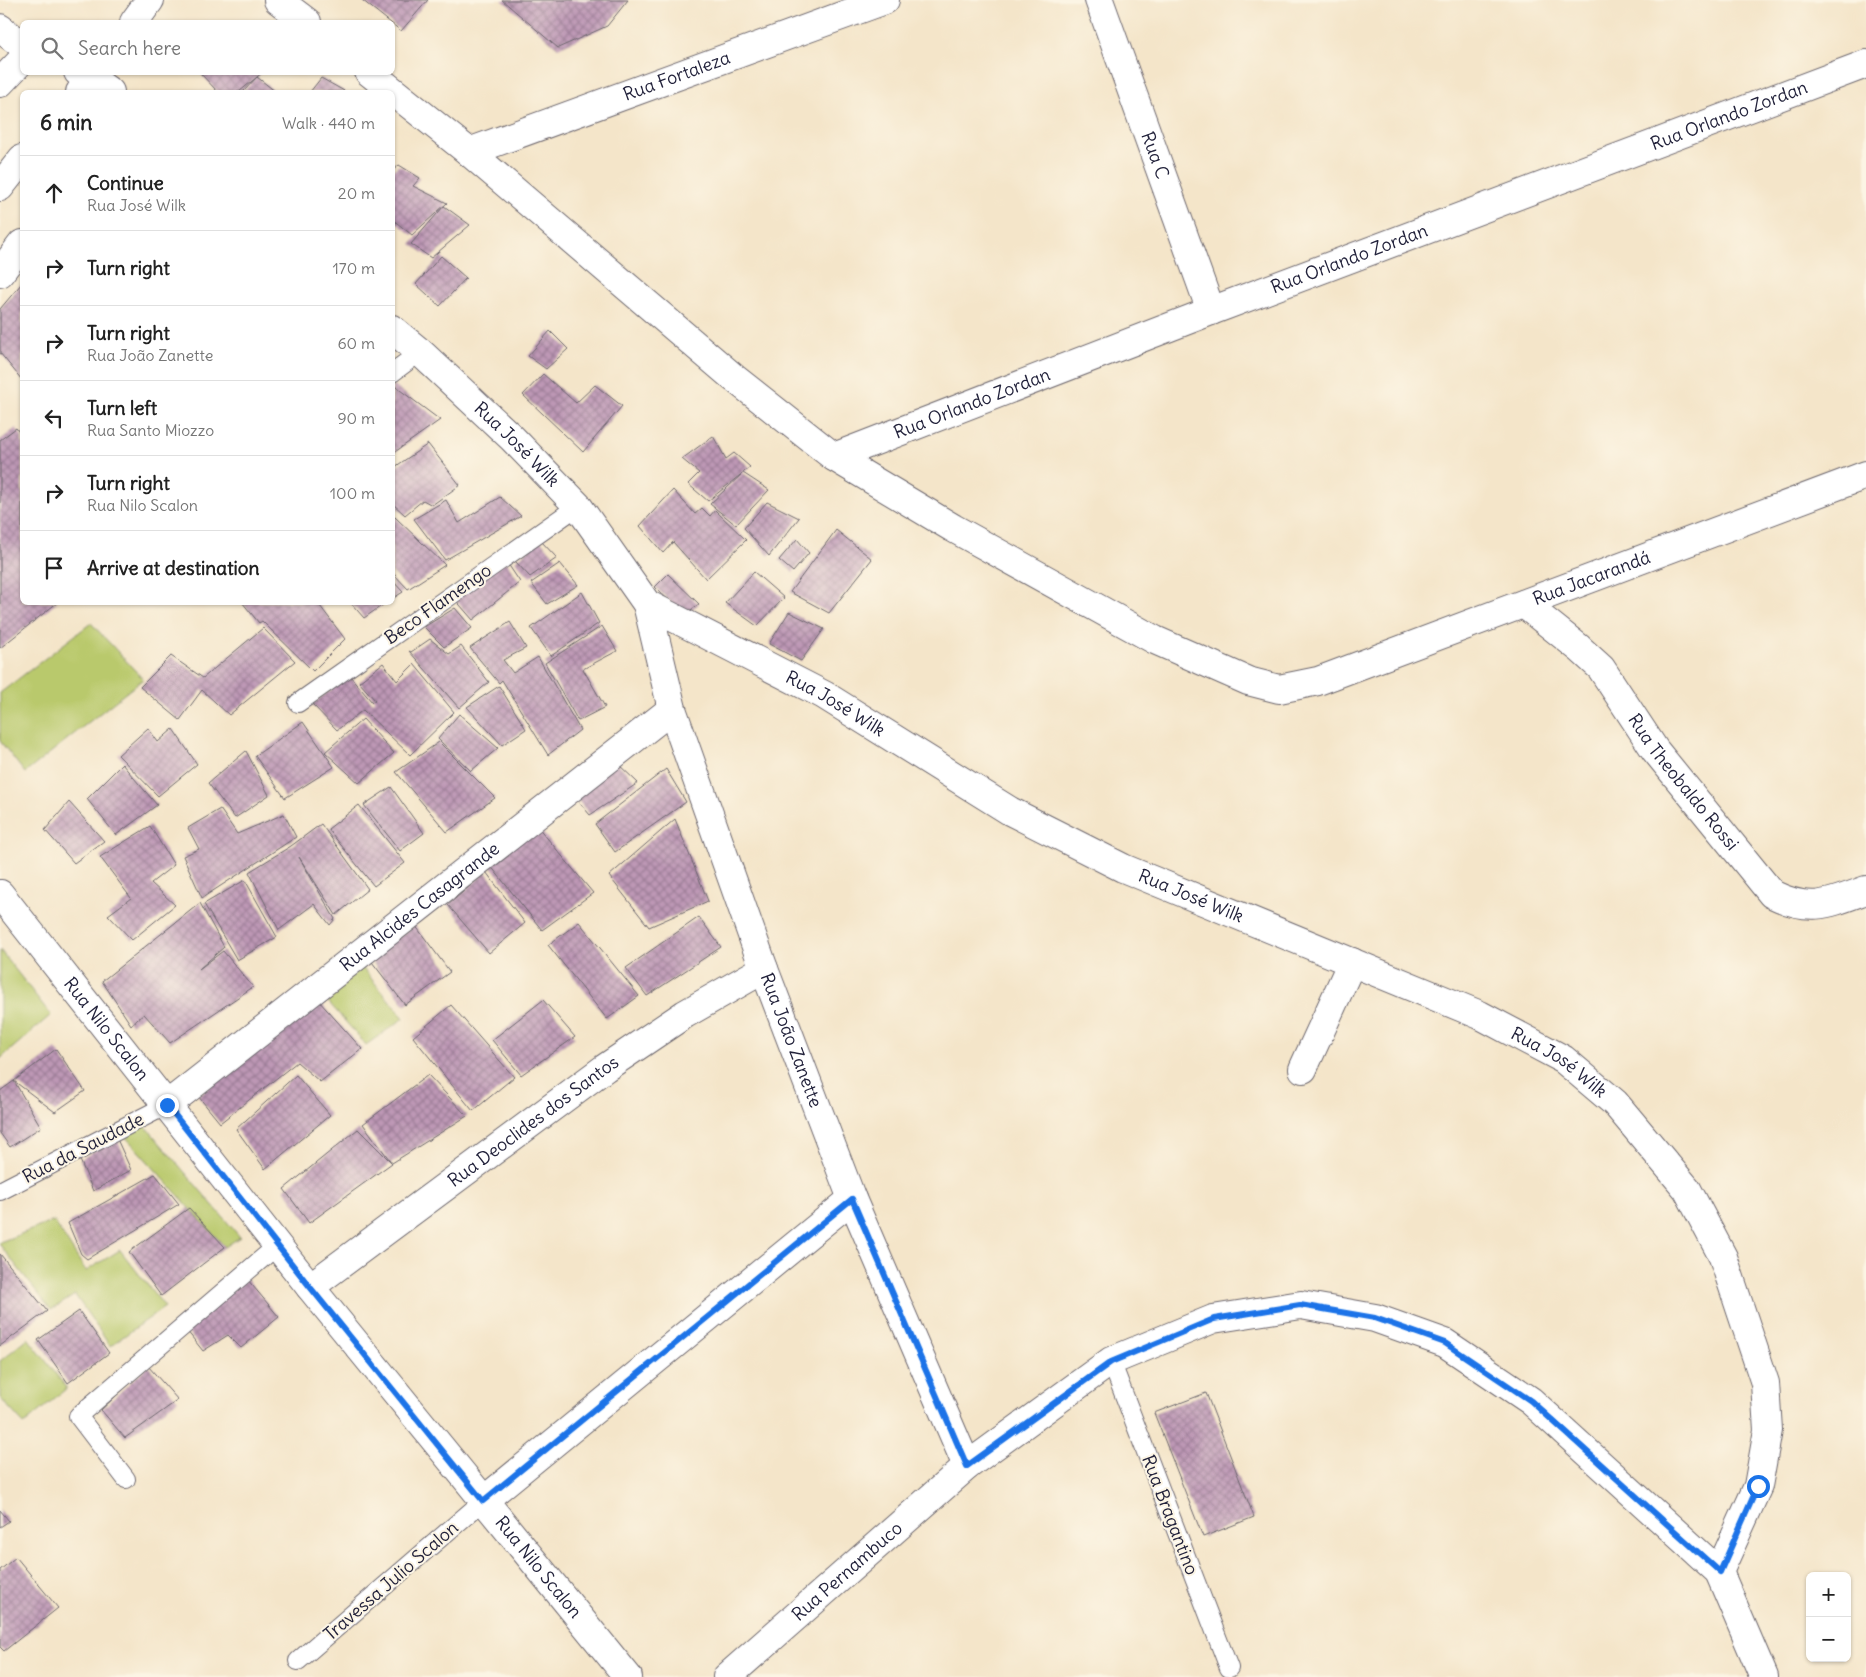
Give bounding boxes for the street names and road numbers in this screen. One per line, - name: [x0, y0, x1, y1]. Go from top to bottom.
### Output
- street label: Rua Fortaleza: [620, 46, 733, 106]
- street label: Rua Orlando Zordan: [1647, 75, 1811, 155]
- street label: Rua C: [1136, 128, 1174, 182]
- street label: Rua Orlando Zordan: [1267, 218, 1431, 298]
- street label: Rua Orlando Zordan: [890, 362, 1053, 444]
- street label: Rua José Wilk: [469, 397, 565, 491]
- street label: Rua Jacarandá: [1529, 545, 1653, 610]
- street label: Beco Flamengo: [380, 558, 496, 649]
- street label: Rua José Wilk: [782, 665, 890, 741]
- street label: Rua Theobaldo Rossi: [1623, 709, 1744, 855]
- street label: Rua Alcides Casagrande: [335, 837, 504, 976]
- street label: Rua José Wilk: [1135, 864, 1247, 927]
- street label: Rua João Zanette: [756, 970, 828, 1111]
- street label: Rua Nilo Scalon: [59, 972, 155, 1085]
- street label: Rua José Wilk: [1507, 1022, 1612, 1102]
- street label: Rua Deoclides dos Santos: [443, 1050, 623, 1192]
- street label: Rua da Saudade: [18, 1107, 147, 1188]
- street label: Rua Bragantino: [1137, 1452, 1204, 1578]
- street label: Rua Nilo Scalon: [490, 1511, 587, 1623]
- street label: Travessa Julio Scalon: [319, 1516, 463, 1645]
- street label: Rua Pernambuco: [787, 1516, 907, 1626]

